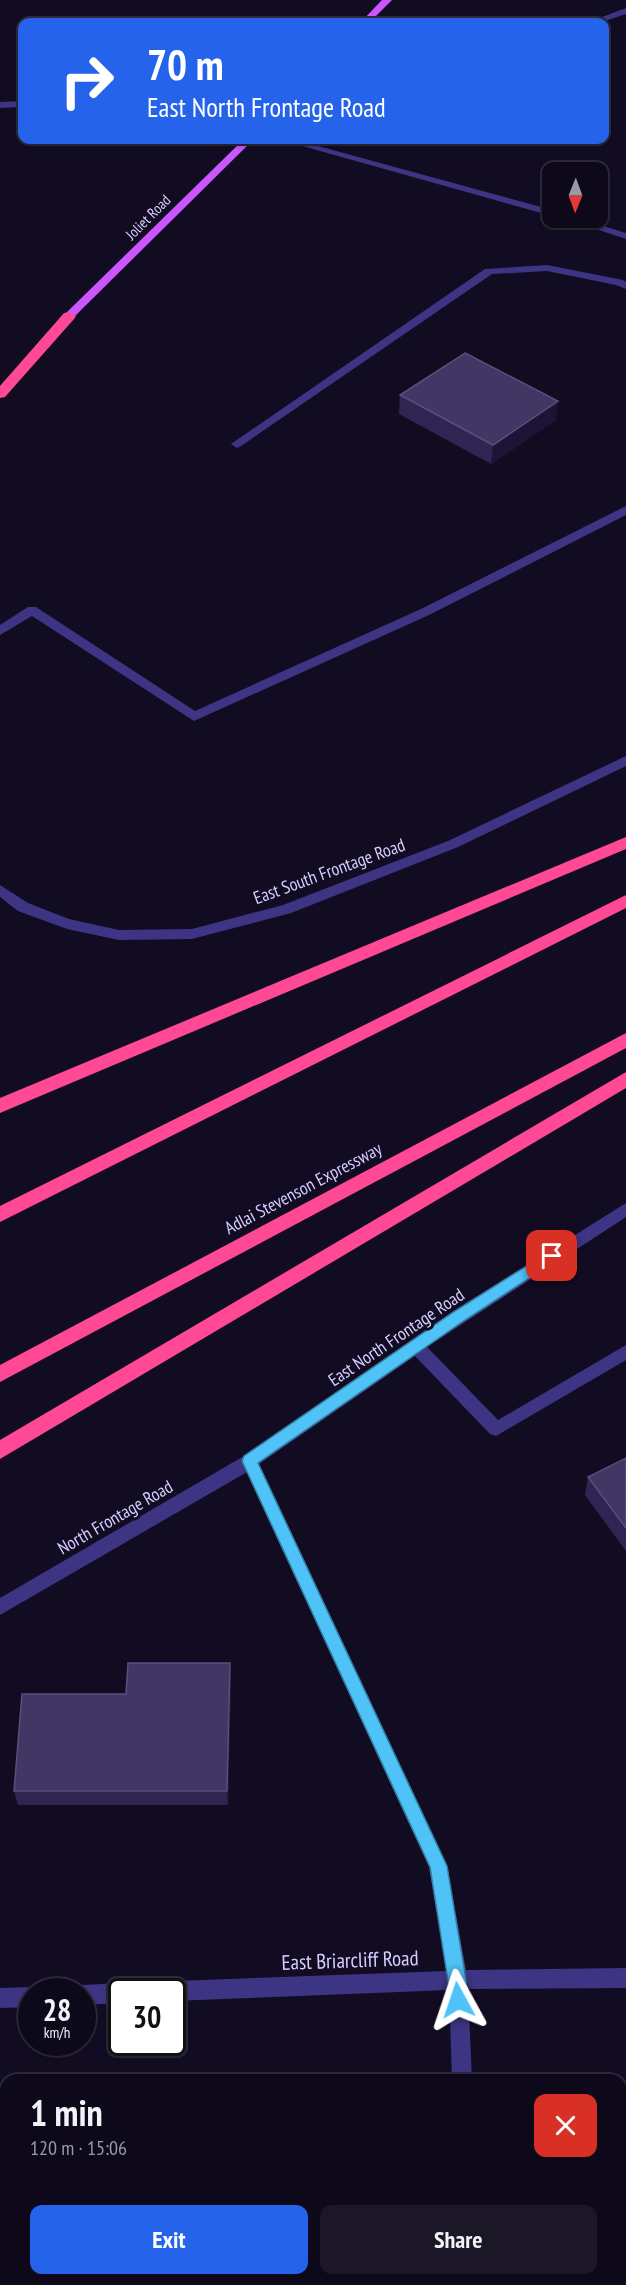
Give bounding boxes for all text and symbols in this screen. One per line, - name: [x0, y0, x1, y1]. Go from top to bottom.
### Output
- text: 70 m: [147, 37, 224, 92]
- icon: right: [48, 42, 126, 120]
- text: East North Frontage Road: [147, 90, 386, 124]
- north arrow: [542, 162, 608, 228]
- map controls: [542, 162, 608, 228]
- street label: Joliet Road: [121, 191, 174, 244]
- street label: East South Frontage Road: [250, 833, 408, 909]
- street label: Adlai Stevenson Expressway: [220, 1137, 386, 1239]
- pin: [526, 1230, 577, 1281]
- icon: arrive: [535, 1239, 568, 1272]
- street label: East North Frontage Road: [324, 1283, 468, 1391]
- street label: North Frontage Road: [53, 1475, 177, 1559]
- street label: East Briarcliff Road: [281, 1944, 419, 1976]
- position arrow: [426, 1968, 490, 2032]
- speed limit sign: 30: [108, 1978, 186, 2056]
- text: 28: [43, 1990, 71, 2029]
- text: km/h: [44, 2023, 70, 2042]
- text: 1 min: [30, 2089, 103, 2136]
- button: close: [534, 2094, 597, 2157]
- text: 120 m · 15:06: [30, 2135, 127, 2161]
- button: Exit: [30, 2205, 308, 2274]
- button: Share: [320, 2205, 597, 2274]

